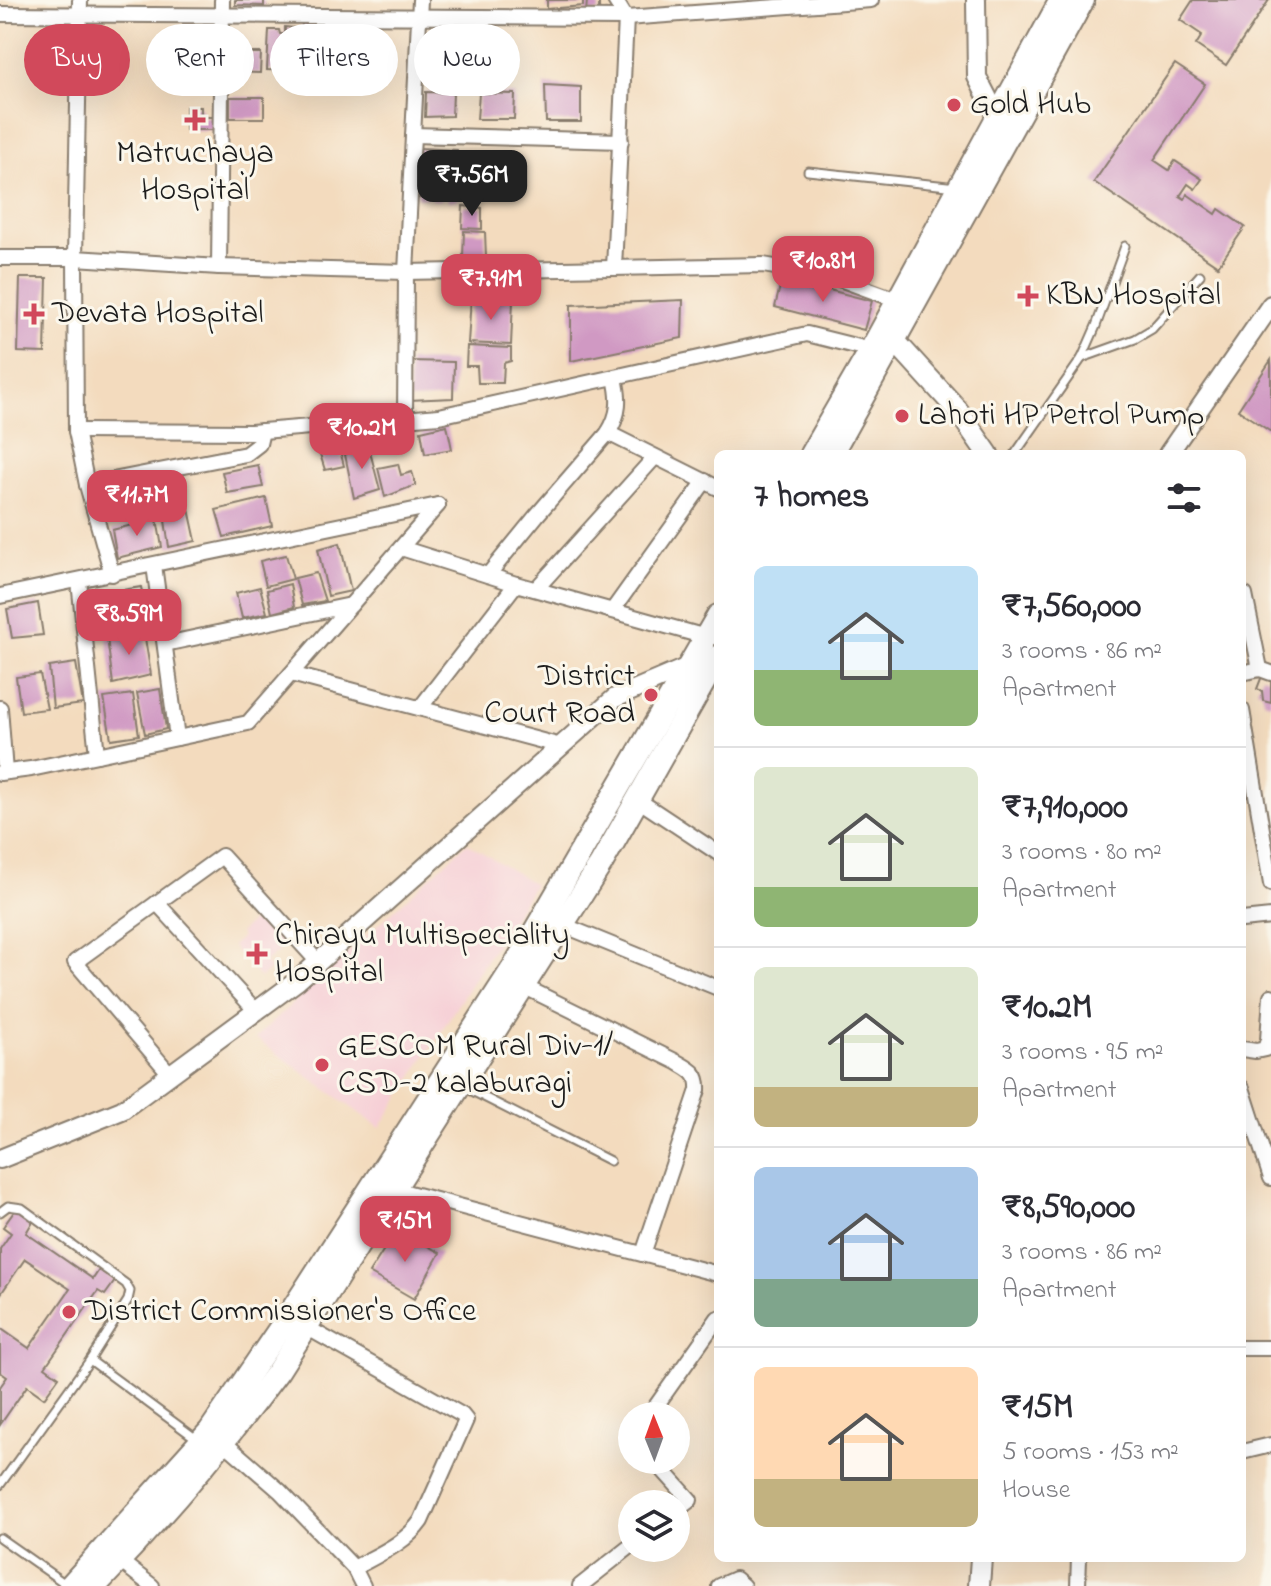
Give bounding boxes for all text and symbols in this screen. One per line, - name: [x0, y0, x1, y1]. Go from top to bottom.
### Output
- chip: Buy: [24, 24, 130, 96]
- chip: Rent: [146, 24, 254, 96]
- chip: Filters: [270, 24, 398, 96]
- chip: New: [414, 24, 520, 96]
- place label: Gold Hub: [970, 82, 1091, 129]
- marker: Gold Hub: [945, 96, 963, 114]
- marker: Matruchaya Hospital: [184, 109, 206, 131]
- place label: Matruchaya Hospital: [116, 131, 274, 215]
- pin: ₹7.56M: [407, 150, 537, 218]
- text: ₹7.56M: [435, 157, 509, 195]
- pin: ₹10.8M: [758, 236, 888, 304]
- text: ₹10.8M: [790, 243, 856, 281]
- pin: ₹7.91M: [426, 254, 556, 322]
- text: ₹7.91M: [459, 261, 523, 299]
- place label: KBN Hospital: [1046, 273, 1221, 320]
- marker: KBN Hospital: [1017, 285, 1039, 307]
- place label: Devata Hospital: [51, 291, 264, 338]
- marker: Devata Hospital: [23, 303, 45, 325]
- place label: Lahoti HP Petrol Pump: [918, 393, 1204, 440]
- pin: ₹10.2M: [297, 403, 427, 471]
- marker: Lahoti HP Petrol Pump: [893, 407, 911, 425]
- text: ₹10.2M: [327, 410, 397, 448]
- pin: ₹11.7M: [72, 470, 202, 538]
- text: 7 homes: [754, 473, 869, 523]
- icon: filters: [1162, 476, 1206, 520]
- text: ₹11.7M: [105, 477, 169, 515]
- text: ₹7,560,000: [1002, 583, 1141, 633]
- pin: ₹8.59M: [64, 589, 194, 657]
- text: ₹8.59M: [94, 596, 164, 634]
- icon: home: [818, 598, 914, 694]
- text: 3 rooms · 86 m²: [1002, 633, 1162, 671]
- place label: District Court Road: [484, 654, 635, 738]
- text: Apartment: [1002, 671, 1116, 709]
- marker: District Court Road: [642, 686, 660, 704]
- text: ₹7,910,000: [1002, 784, 1128, 834]
- icon: home: [818, 799, 914, 895]
- text: 3 rooms · 80 m²: [1002, 834, 1162, 872]
- text: Apartment: [1002, 872, 1116, 910]
- place label: Chirayu Multispeciality Hospital: [275, 913, 569, 997]
- marker: Chirayu Multispeciality Hospital: [246, 943, 268, 965]
- text: ₹10.2M: [1002, 984, 1092, 1034]
- icon: home: [818, 999, 914, 1095]
- place label: GESCOM Rural Div-1/ CSD-2 kalaburagi: [338, 1024, 613, 1108]
- text: 3 rooms · 95 m²: [1002, 1034, 1163, 1072]
- marker: GESCOM Rural Div-1/ CSD-2 kalaburagi: [313, 1056, 331, 1074]
- text: Apartment: [1002, 1072, 1116, 1110]
- text: ₹8,590,000: [1002, 1184, 1135, 1234]
- pin: ₹15M: [358, 1196, 452, 1264]
- icon: home: [818, 1199, 914, 1295]
- text: ₹15M: [378, 1203, 432, 1241]
- text: 3 rooms · 86 m²: [1002, 1234, 1162, 1272]
- text: Apartment: [1002, 1272, 1116, 1310]
- place label: District Commissioner's Office: [84, 1289, 477, 1336]
- marker: District Commissioner's Office: [60, 1303, 78, 1321]
- text: ₹15M: [1002, 1384, 1073, 1434]
- icon: home: [818, 1399, 914, 1495]
- north arrow: [618, 1402, 690, 1474]
- map controls: [618, 1402, 690, 1562]
- text: 5 rooms · 153 m²: [1002, 1434, 1179, 1472]
- text: House: [1002, 1472, 1070, 1510]
- button: layers: [618, 1490, 690, 1562]

